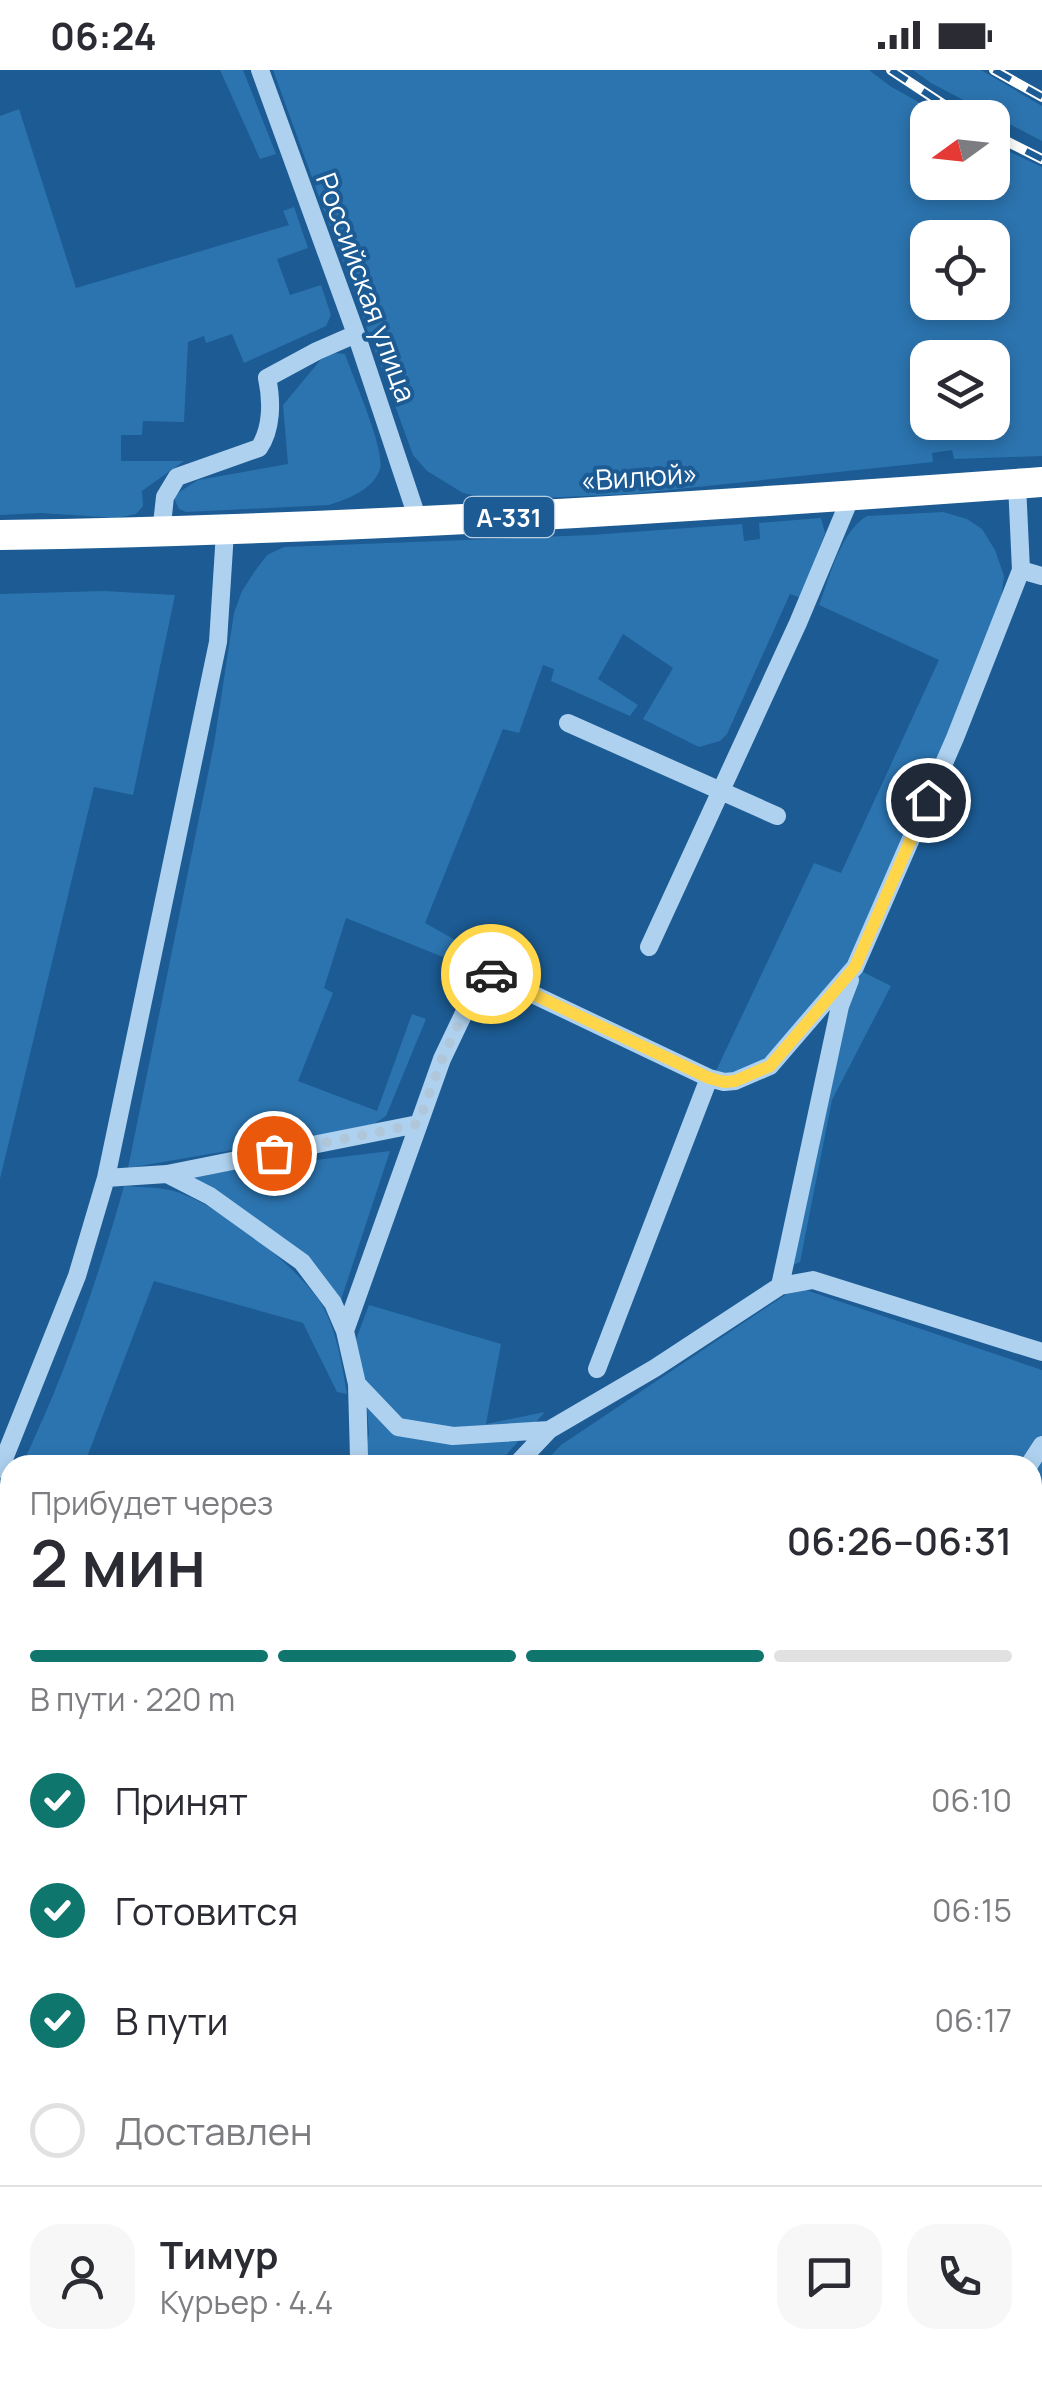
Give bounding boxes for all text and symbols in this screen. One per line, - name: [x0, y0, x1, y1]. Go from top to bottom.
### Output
- text: 06:24: [50, 9, 157, 61]
- north arrow: [910, 100, 1010, 200]
- map controls: [910, 100, 1010, 440]
- street label: Российская улица: [308, 167, 426, 407]
- button: locate: [910, 220, 1010, 320]
- button: layers: [910, 340, 1010, 440]
- street label: «Вилюй»: [579, 453, 699, 499]
- road number: А-331: [464, 497, 554, 537]
- pin: [886, 758, 971, 843]
- icon: home: [901, 773, 956, 828]
- courier: [441, 924, 541, 1024]
- icon: car: [464, 947, 519, 1002]
- pin: [232, 1111, 317, 1196]
- icon: bag: [247, 1126, 302, 1181]
- text: Прибудет через: [30, 1481, 273, 1525]
- text: 06:26–06:31: [787, 1514, 1012, 1566]
- text: 2 мин: [30, 1518, 206, 1607]
- text: В пути · 220 m: [30, 1677, 235, 1721]
- icon: check: [30, 1773, 85, 1828]
- text: Принят: [115, 1774, 248, 1826]
- text: 06:10: [931, 1778, 1012, 1822]
- icon: check: [30, 1883, 85, 1938]
- text: Готовится: [115, 1884, 298, 1936]
- text: 06:15: [932, 1888, 1012, 1932]
- icon: check: [30, 1993, 85, 2048]
- text: В пути: [115, 1994, 228, 2046]
- text: 06:17: [935, 1998, 1012, 2042]
- text: Доставлен: [115, 2104, 313, 2156]
- button: person: [30, 2224, 135, 2329]
- button: chat: [777, 2224, 882, 2329]
- button: phone: [907, 2224, 1012, 2329]
- text: Тимур: [160, 2228, 278, 2280]
- text: Курьер · 4.4: [160, 2280, 333, 2324]

